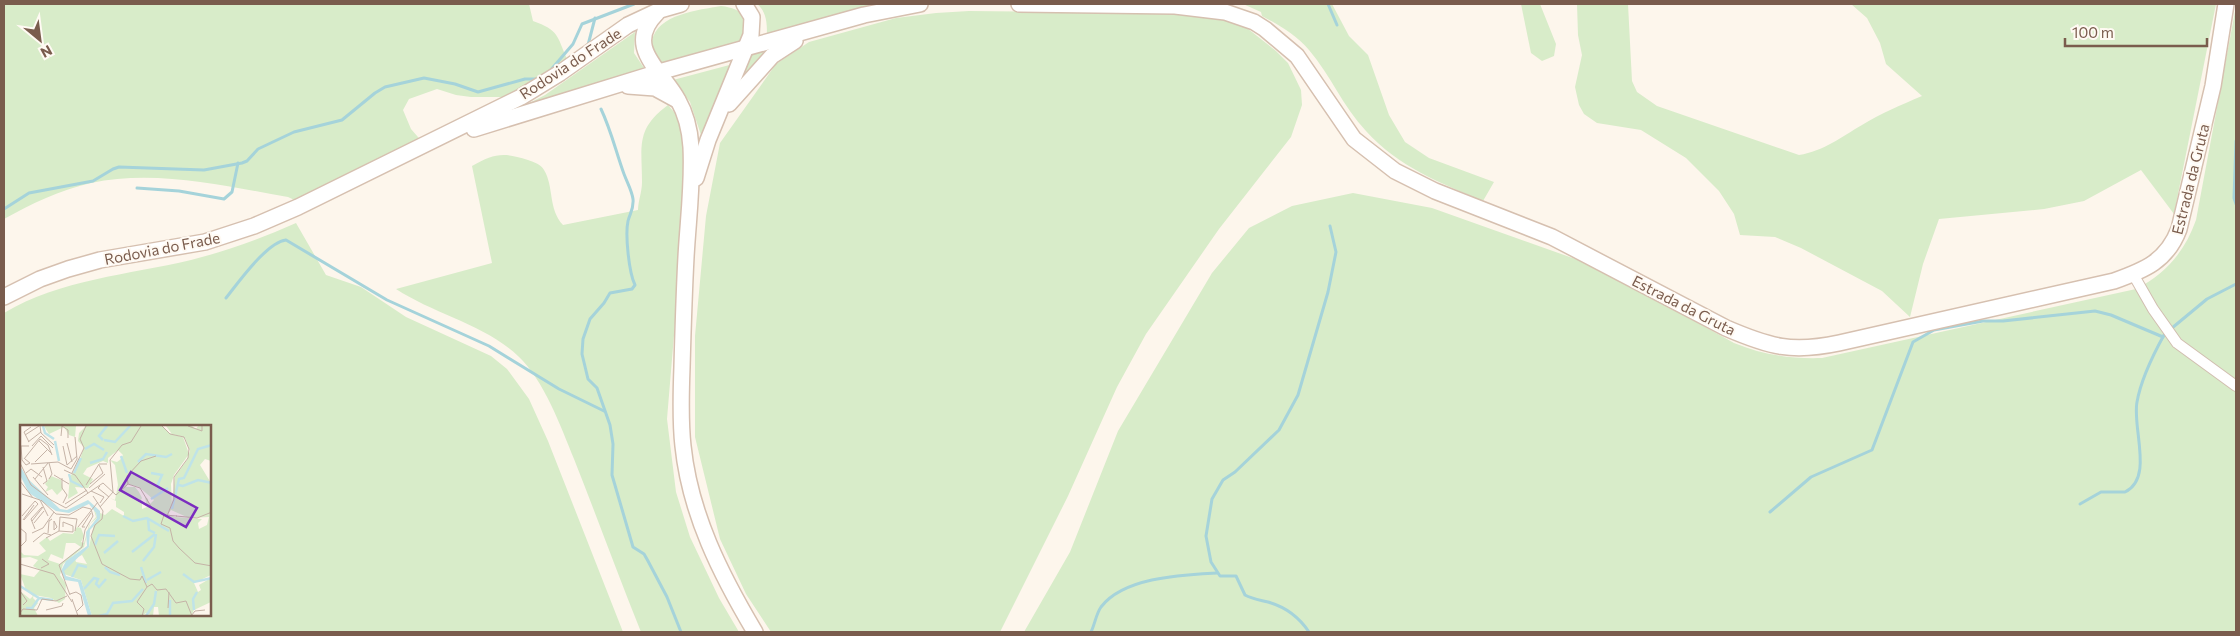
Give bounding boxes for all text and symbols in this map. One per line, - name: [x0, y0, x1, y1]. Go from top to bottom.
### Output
- north arrow: [15, 15, 65, 65]
- scale bar: [2065, 15, 2208, 47]
- street label: Rodovia do Frade: [516, 23, 624, 102]
- text: 100 m: [2072, 23, 2114, 41]
- text: N: [38, 42, 55, 62]
- street label: Estrada da Gruta: [2168, 122, 2212, 236]
- street label: Rodovia do Frade: [103, 228, 221, 268]
- street label: Estrada da Gruta: [1629, 271, 1739, 339]
- inset map: [20, 425, 211, 616]

